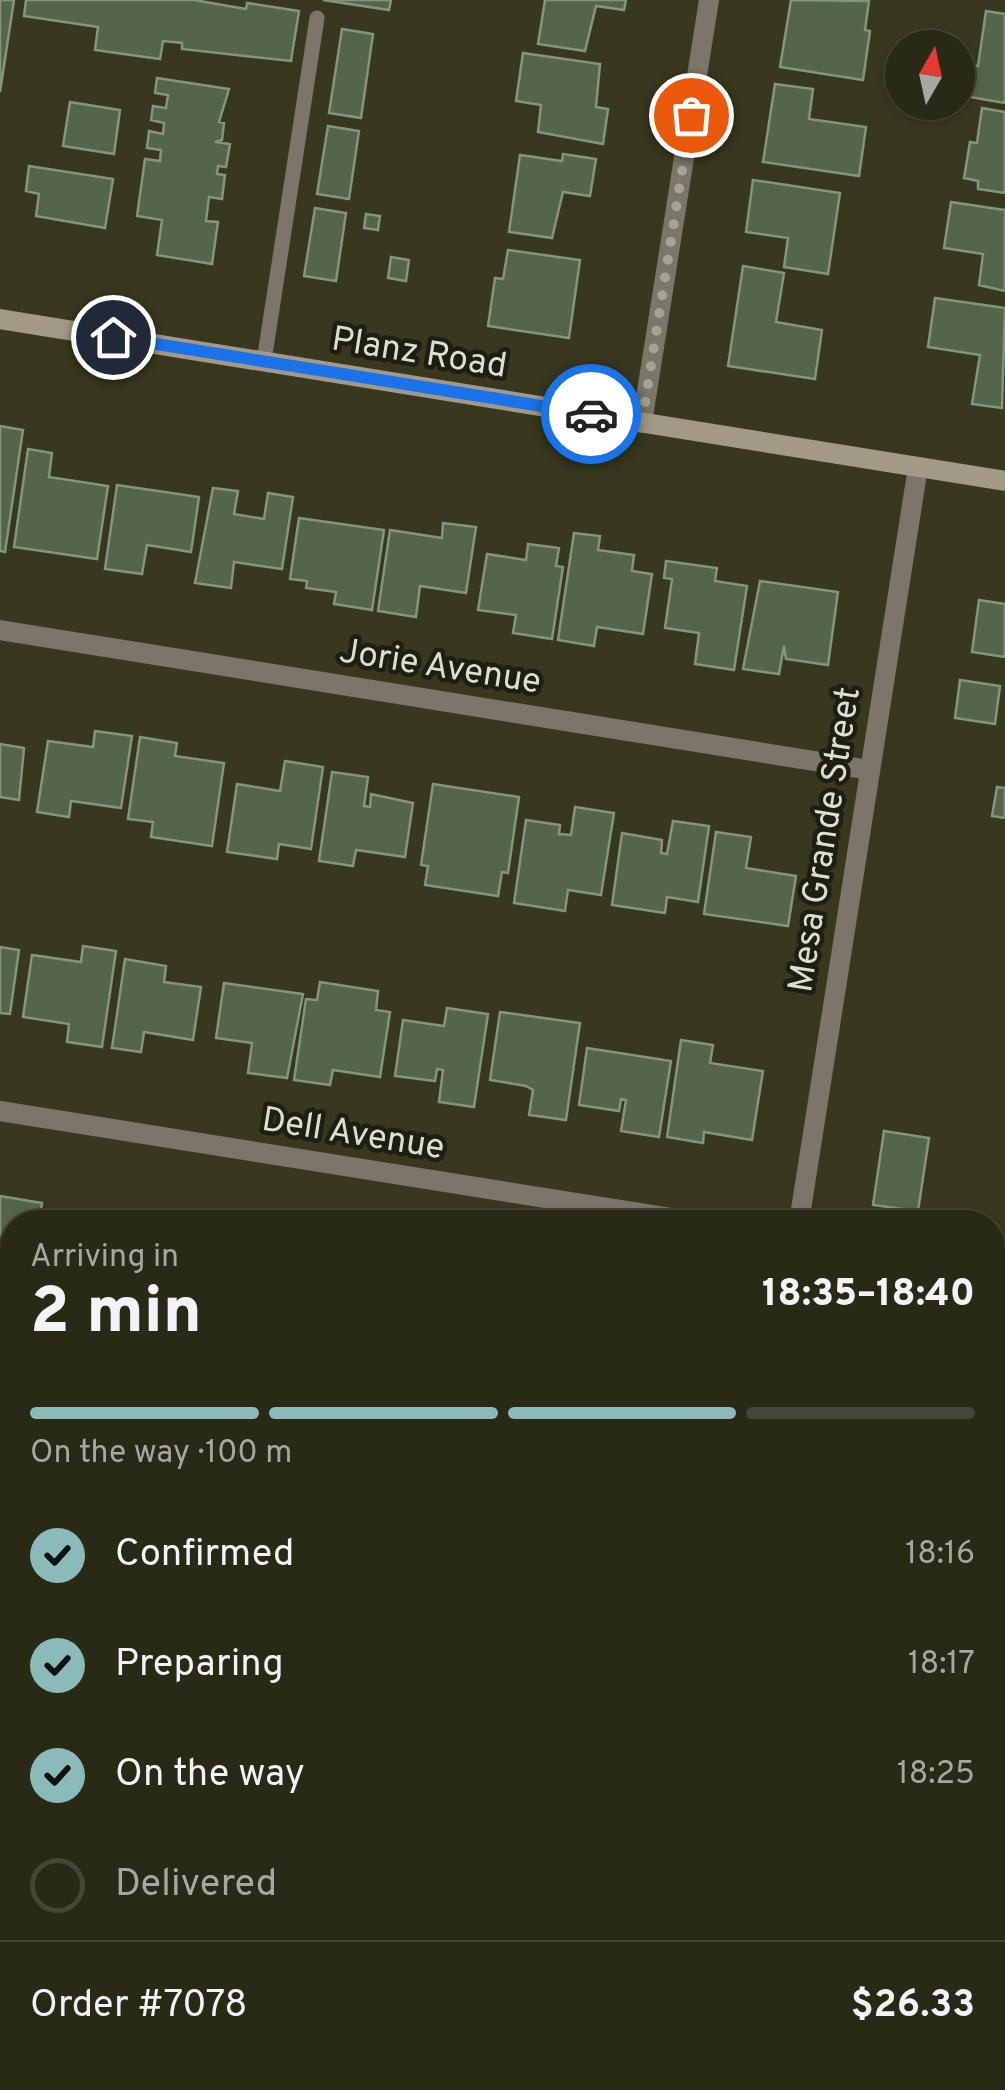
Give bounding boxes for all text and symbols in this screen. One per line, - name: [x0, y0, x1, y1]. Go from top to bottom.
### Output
- north arrow: [885, 30, 975, 120]
- map controls: [885, 30, 975, 120]
- pin: [649, 73, 734, 158]
- icon: bag: [664, 88, 719, 143]
- pin: [71, 295, 156, 380]
- icon: home: [86, 310, 141, 365]
- street label: Planz Road: [328, 318, 510, 390]
- courier: [541, 364, 641, 464]
- icon: car: [564, 387, 619, 442]
- street label: Jorie Avenue: [336, 630, 544, 706]
- street label: Mesa Grande Street: [780, 684, 872, 996]
- street label: Dell Avenue: [258, 1099, 448, 1171]
- text: Arriving in: [30, 1238, 179, 1278]
- text: 18:35–18:40: [762, 1271, 975, 1320]
- text: 2 min: [30, 1274, 202, 1356]
- text: On the way · 100 m: [30, 1434, 292, 1474]
- icon: check: [30, 1528, 85, 1583]
- text: Confirmed: [115, 1531, 294, 1580]
- text: 18:16: [905, 1535, 975, 1575]
- icon: check: [30, 1638, 85, 1693]
- text: Preparing: [115, 1641, 284, 1690]
- text: 18:17: [908, 1645, 975, 1685]
- icon: check: [30, 1748, 85, 1803]
- text: On the way: [115, 1751, 305, 1800]
- text: 18:25: [897, 1755, 975, 1795]
- text: Delivered: [115, 1861, 277, 1910]
- text: Order #7078: [30, 1982, 247, 2031]
- text: $26.33: [851, 1982, 975, 2031]

